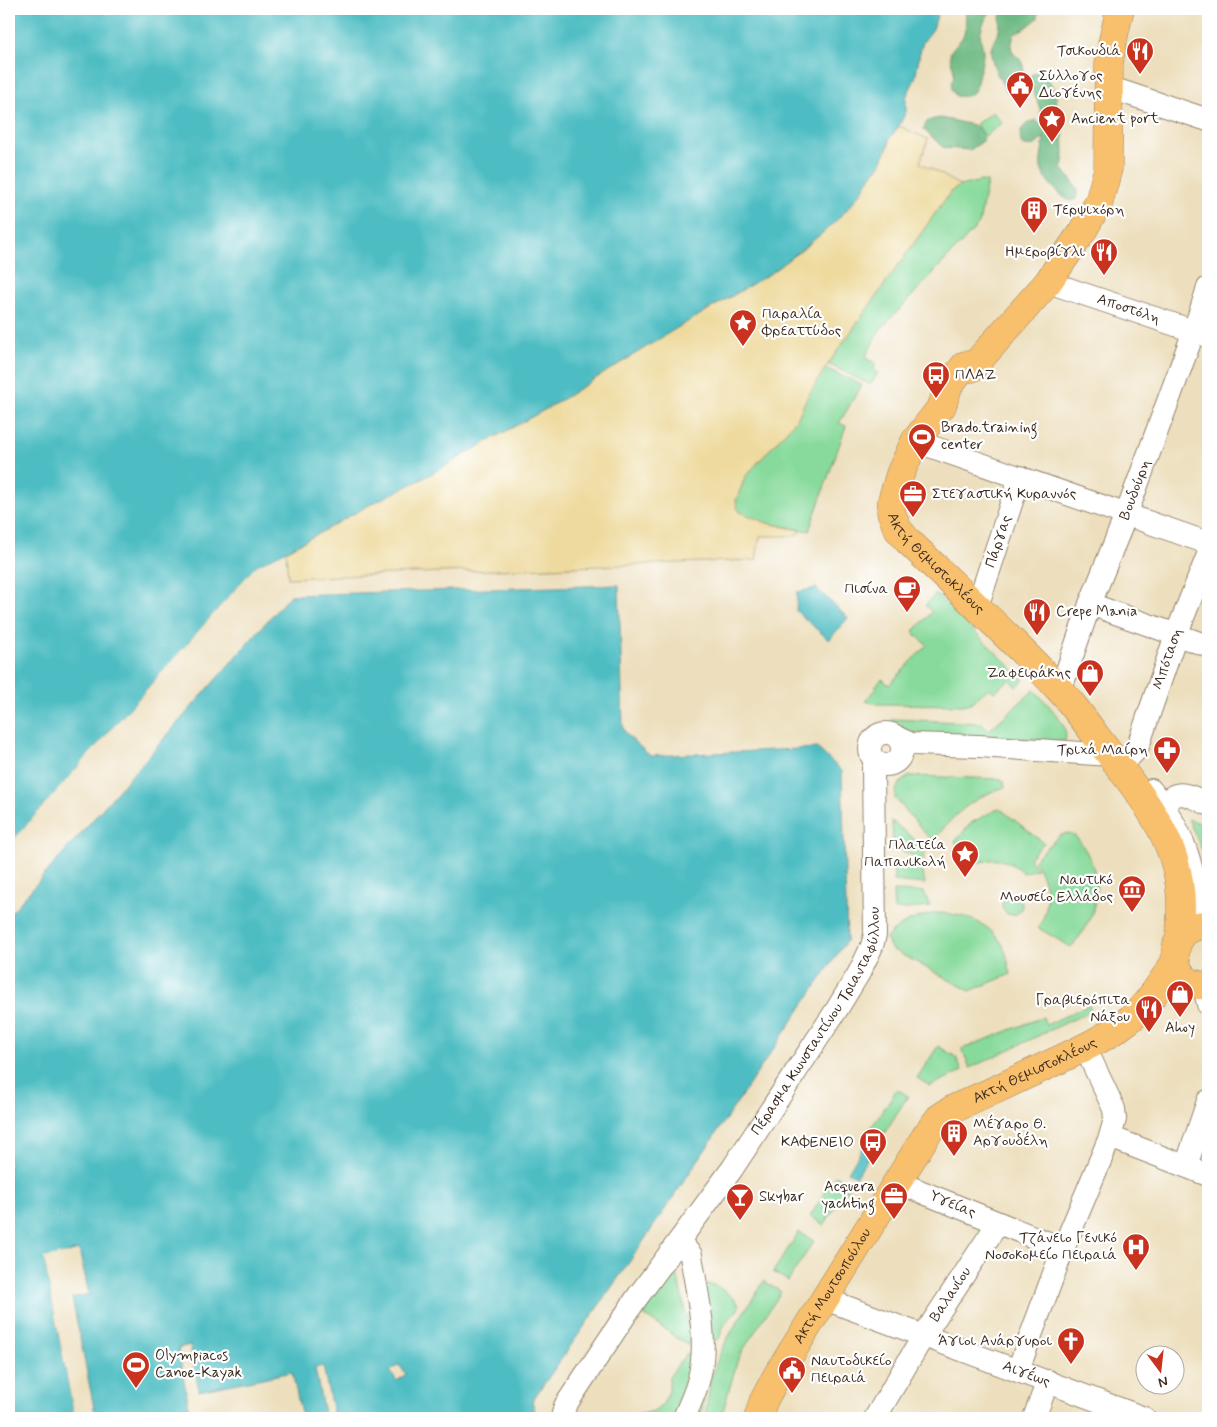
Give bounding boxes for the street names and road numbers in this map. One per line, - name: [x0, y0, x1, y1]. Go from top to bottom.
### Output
- street label: Αποστόλη: [1094, 289, 1163, 329]
- street label: Βουδούρη: [1115, 456, 1156, 523]
- street label: Ακτή Θεμιστοκλέους: [882, 510, 989, 619]
- street label: Πάργας: [981, 512, 1017, 570]
- street label: Μπόταση: [1148, 625, 1188, 692]
- street label: Πέρασμα Κωνσταντίνου Τριανταφύλλου: [747, 906, 885, 1139]
- street label: Ακτή Θεμιστοκλέους: [970, 1033, 1101, 1109]
- street label: Υγείας: [926, 1186, 979, 1223]
- street label: Ακτή Μουτσοπούλου: [789, 1224, 876, 1348]
- street label: Βαλανίου: [925, 1263, 976, 1326]
- street label: Αιγέως: [1000, 1356, 1054, 1392]

